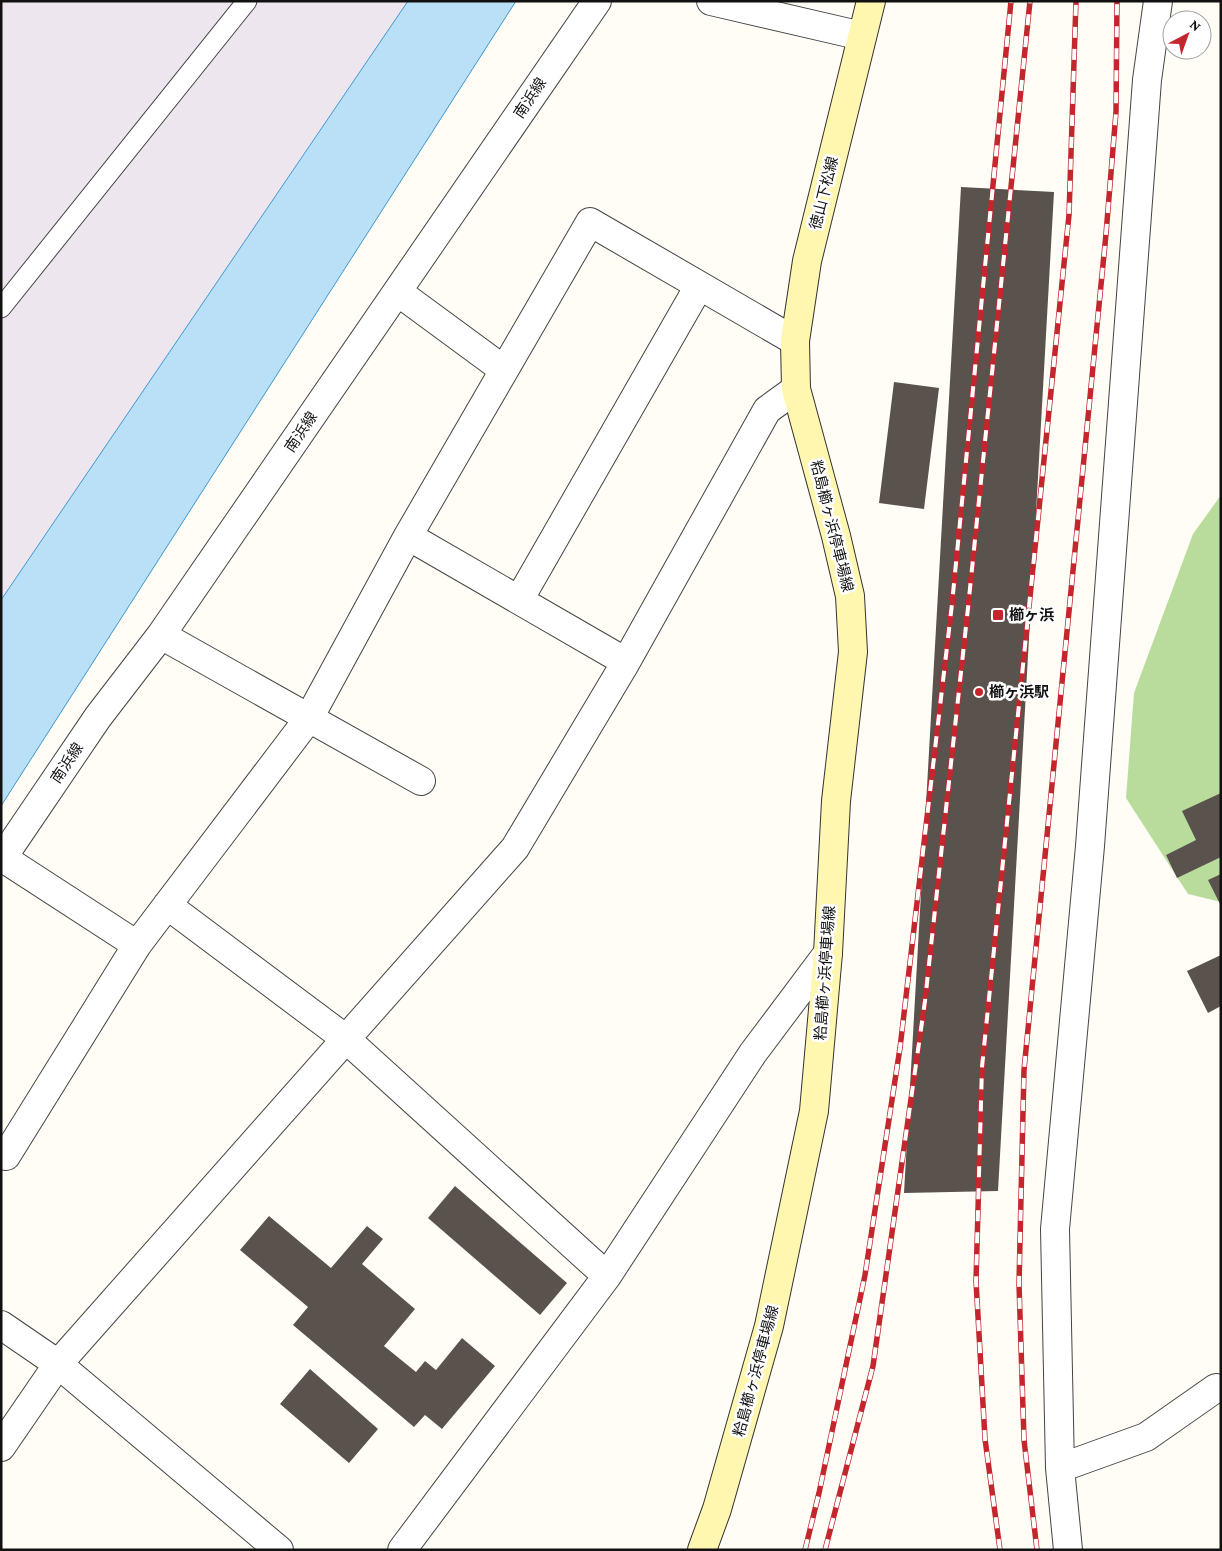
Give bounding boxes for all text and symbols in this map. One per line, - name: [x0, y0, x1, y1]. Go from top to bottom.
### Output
- north arrow: [1162, 10, 1212, 60]
- text: N: [1187, 16, 1205, 35]
- street label: 南浜線: [511, 75, 549, 121]
- street label: 徳山下松線: [807, 155, 841, 231]
- street label: 南浜線: [282, 409, 320, 455]
- street label: 粭島櫛ヶ浜停車場線: [808, 458, 857, 593]
- place label: 櫛ヶ浜: [1009, 607, 1055, 623]
- marker: 櫛ヶ浜: [991, 608, 1005, 622]
- place label: 櫛ヶ浜駅: [989, 684, 1049, 700]
- marker: 櫛ヶ浜駅: [973, 686, 985, 698]
- street label: 南浜線: [48, 740, 86, 786]
- street label: 粭島櫛ヶ浜停車場線: [811, 905, 838, 1041]
- street label: 粭島櫛ヶ浜停車場線: [730, 1303, 781, 1438]

